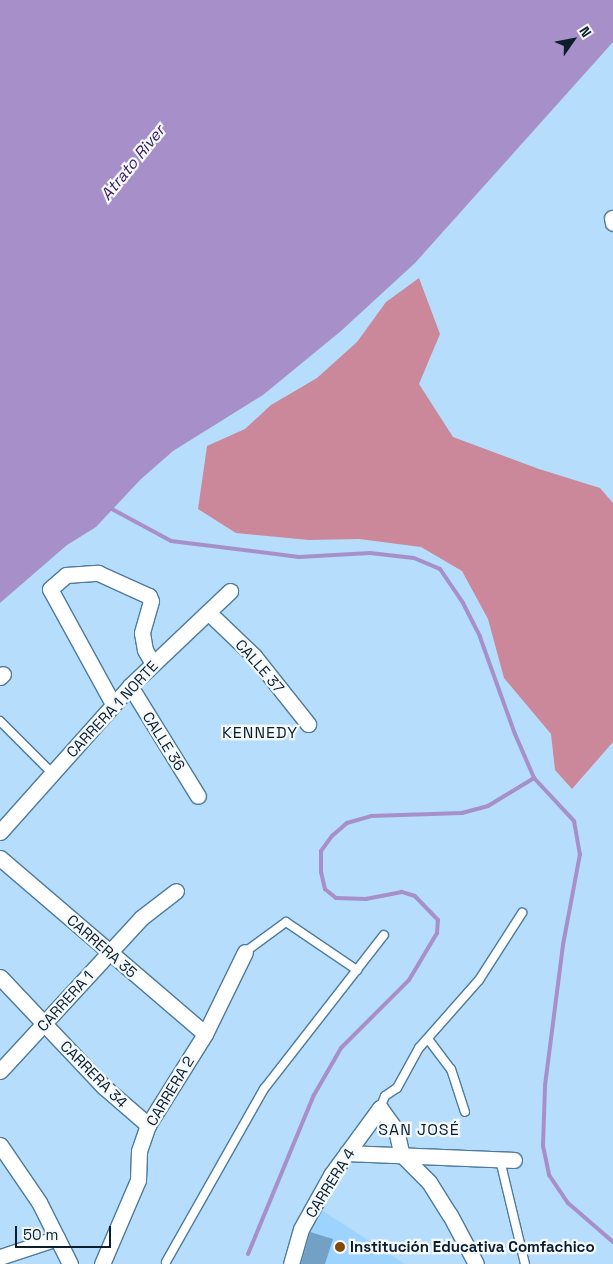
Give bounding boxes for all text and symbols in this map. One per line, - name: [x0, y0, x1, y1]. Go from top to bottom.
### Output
- north arrow: [548, 15, 598, 65]
- text: N: [575, 23, 596, 41]
- water label: Atrato River: [97, 122, 169, 204]
- street label: CALLE 37: [232, 635, 288, 697]
- street label: CARRERA 1 NORTE: [63, 657, 161, 761]
- street label: CALLE 36: [139, 708, 189, 774]
- district label: KENNEDY: [221, 723, 299, 743]
- street label: CARRERA 35: [63, 911, 141, 981]
- street label: CARRERA 1: [33, 967, 97, 1035]
- street label: CARRERA 34: [57, 1037, 131, 1111]
- street label: CARRERA 2: [142, 1053, 198, 1129]
- district label: SAN JOSÉ: [377, 1120, 461, 1140]
- street label: CARRERA 4: [302, 1145, 358, 1221]
- scale bar: [18, 1216, 114, 1248]
- text: 50 m: [23, 1225, 58, 1244]
- place label: Institución Educativa Comfachico: [350, 1238, 595, 1256]
- marker: Institución Educativa Comfachico: [334, 1241, 346, 1253]

